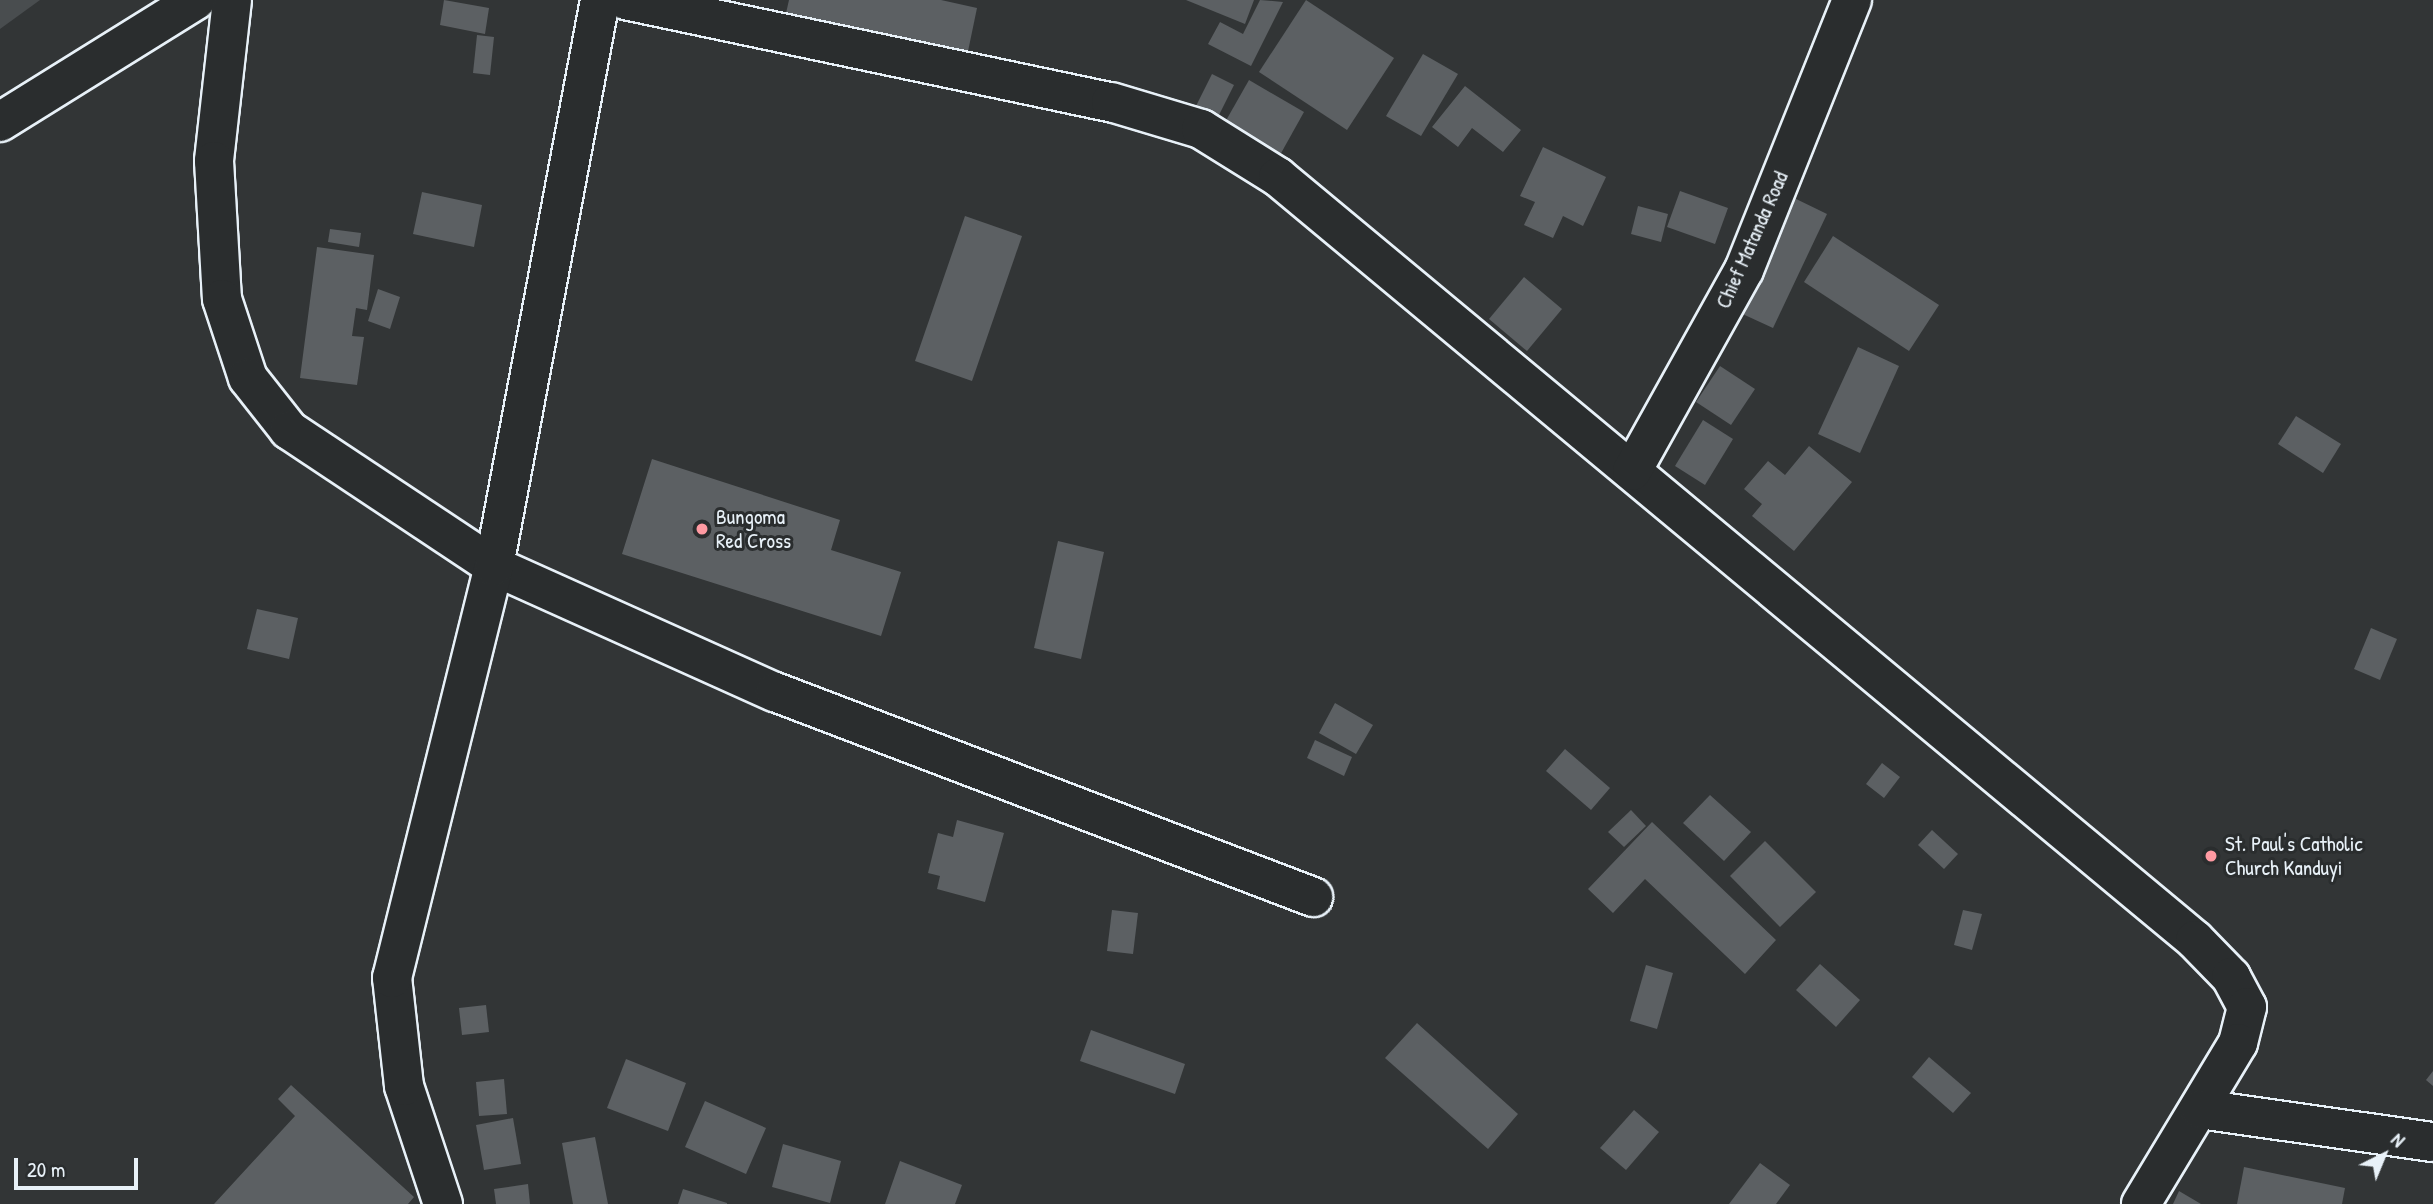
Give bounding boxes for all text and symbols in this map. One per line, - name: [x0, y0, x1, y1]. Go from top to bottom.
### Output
- street label: Chief Matanda Road: [1711, 168, 1793, 312]
- place label: Bungoma Red Cross: [716, 504, 791, 554]
- marker: Bungoma Red Cross: [694, 521, 710, 537]
- place label: St. Paul's Catholic Church Kanduyi: [2225, 831, 2363, 881]
- marker: St. Paul's Catholic Church Kanduyi: [2203, 848, 2219, 864]
- north arrow: [2349, 1120, 2419, 1190]
- text: N: [2386, 1127, 2411, 1153]
- scale bar: [18, 1144, 142, 1188]
- text: 20 m: [27, 1155, 65, 1184]

